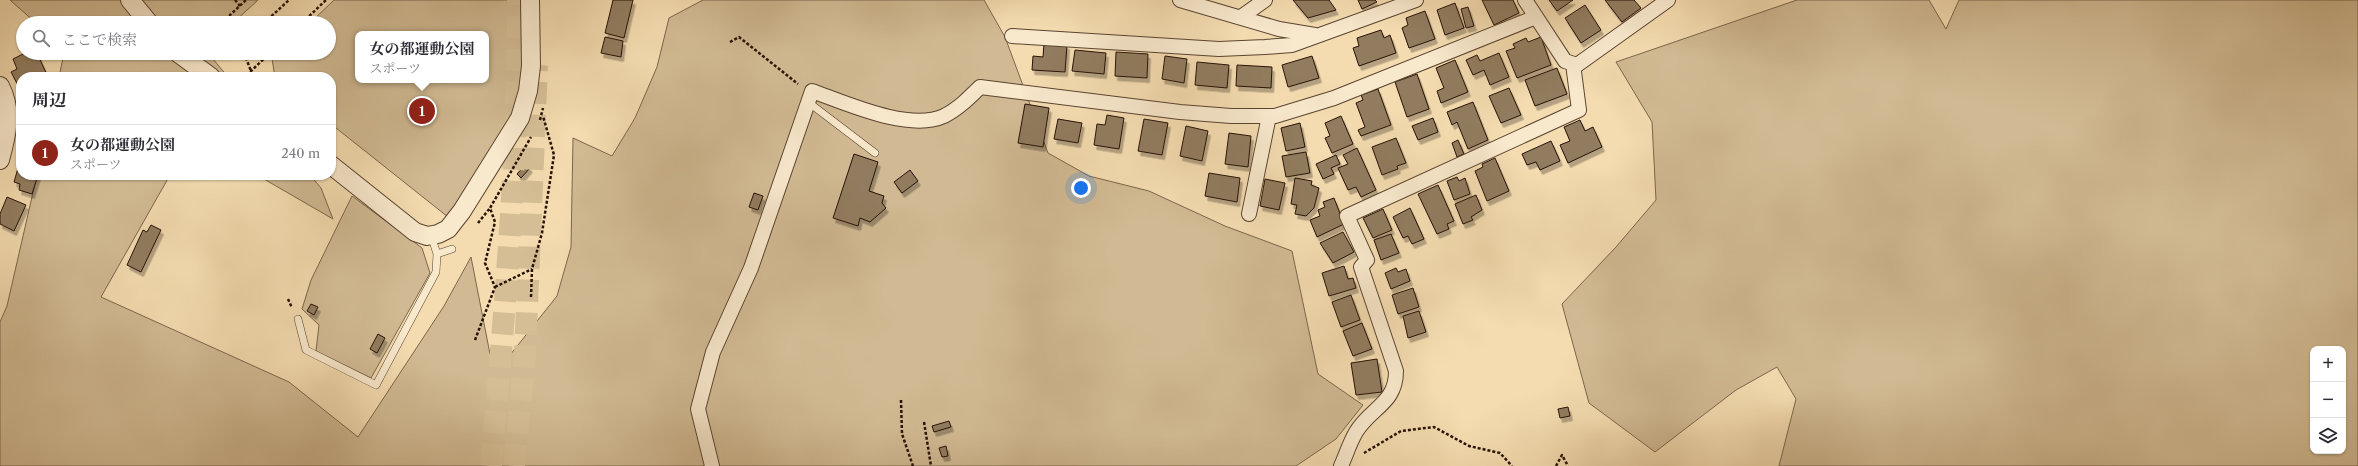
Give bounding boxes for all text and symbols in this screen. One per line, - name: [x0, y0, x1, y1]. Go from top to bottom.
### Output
- search box: [16, 16, 336, 60]
- icon: search: [30, 27, 52, 49]
- text: ここで検索: [62, 30, 137, 49]
- popup: [355, 31, 489, 83]
- text: 女の都運動公園: [369, 39, 475, 58]
- text: スポーツ: [369, 60, 421, 76]
- text: 周辺: [32, 90, 66, 110]
- pin: 1: [409, 96, 435, 126]
- text: 女の都運動公園: [70, 135, 175, 154]
- text: 1: [42, 145, 48, 161]
- text: 240 m: [281, 145, 320, 161]
- text: スポーツ: [70, 156, 121, 172]
- your location: [1071, 178, 1091, 198]
- map controls: [2310, 346, 2346, 454]
- button: +: [2310, 346, 2346, 382]
- button: −: [2310, 382, 2346, 418]
- button: layers: [2310, 418, 2346, 454]

